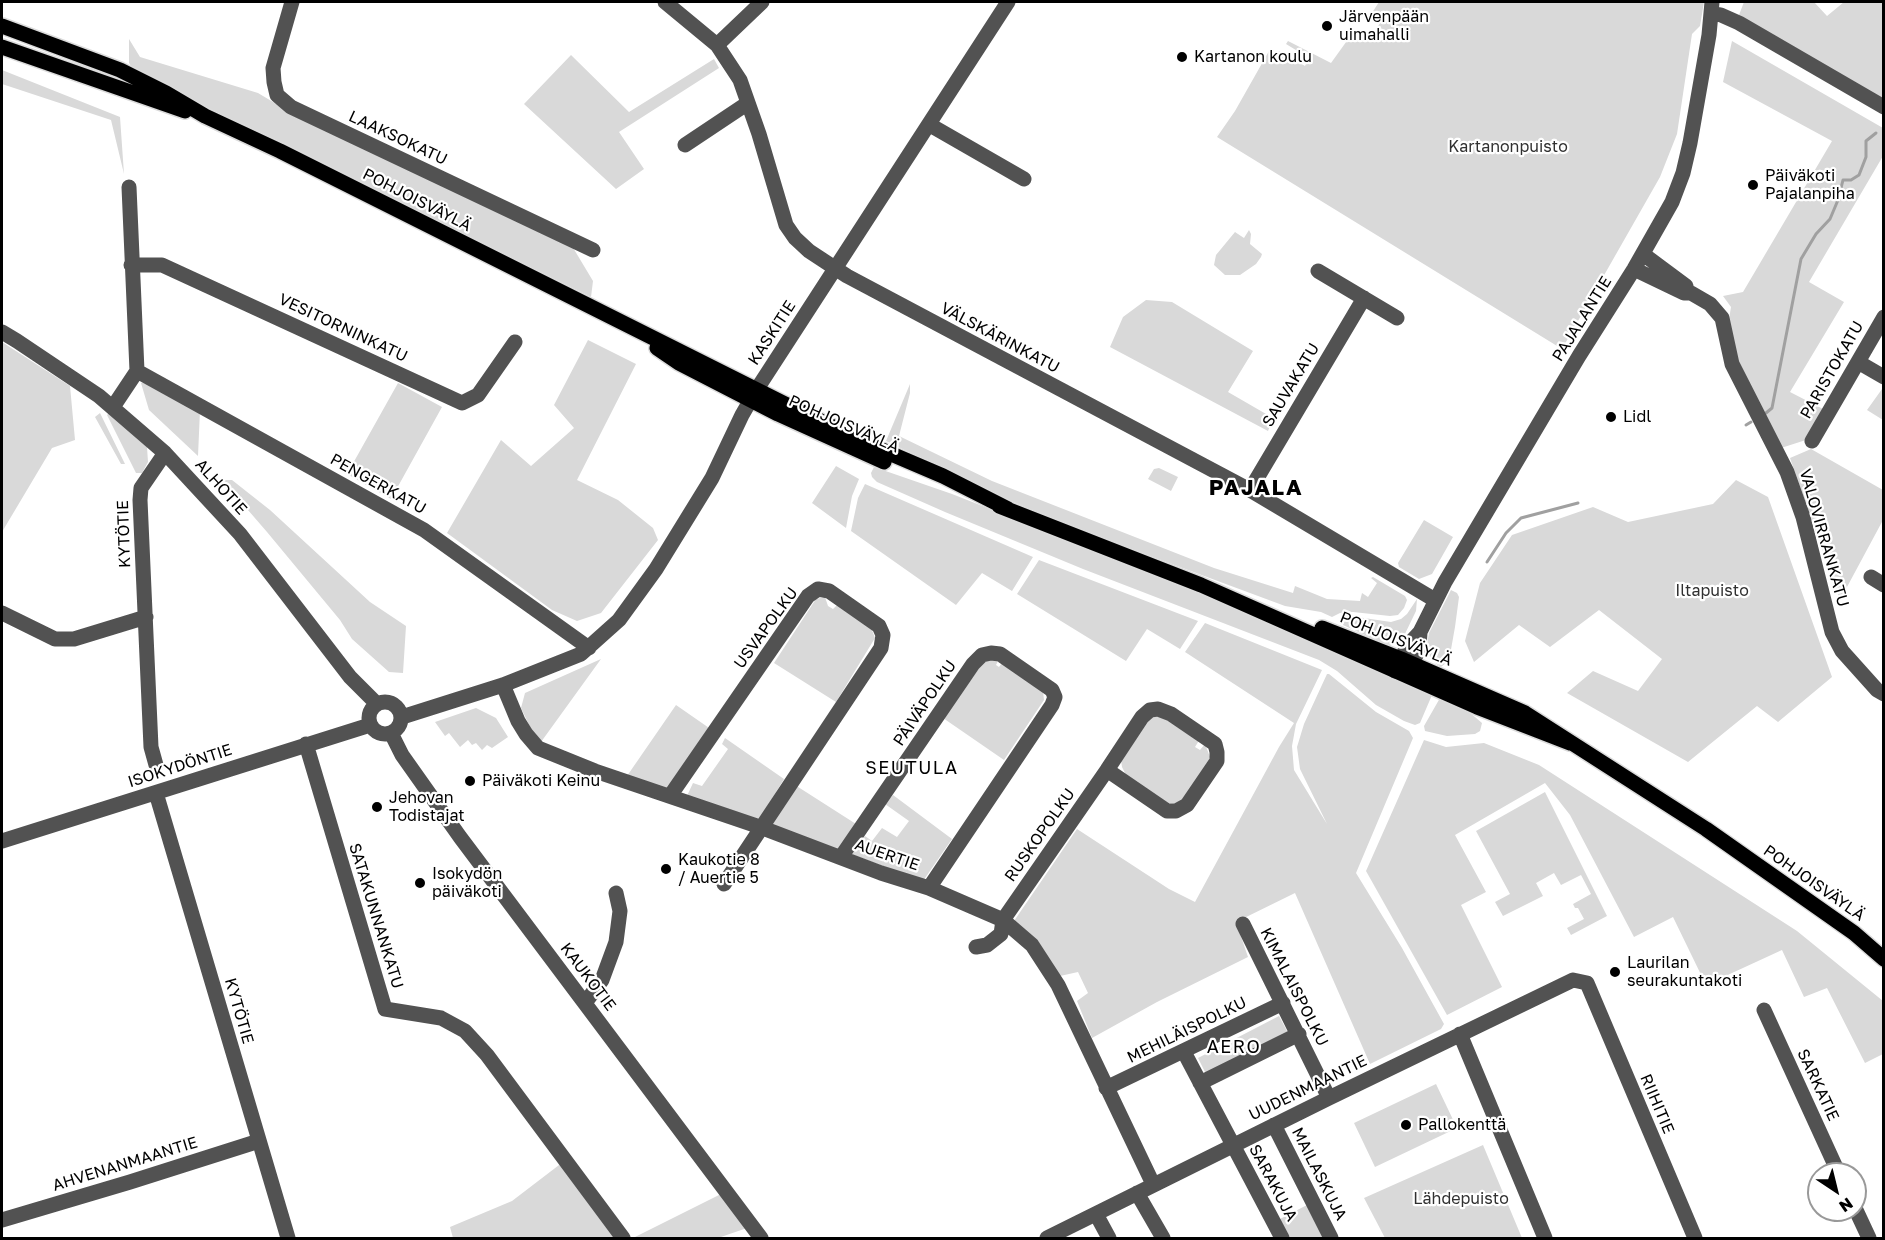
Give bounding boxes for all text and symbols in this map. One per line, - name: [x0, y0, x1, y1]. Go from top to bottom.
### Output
- place label: Järvenpään uimahalli: [1339, 7, 1429, 45]
- marker: Järvenpään uimahalli: [1320, 19, 1334, 33]
- place label: Kartanon koulu: [1194, 47, 1312, 67]
- marker: Kartanon koulu: [1175, 50, 1189, 64]
- street label: LAAKSOKATU: [346, 107, 450, 169]
- park label: Kartanonpuisto: [1448, 137, 1568, 157]
- street label: POHJOISVÄYLÄ: [360, 164, 474, 236]
- place label: Päiväkoti Pajalanpiha: [1765, 166, 1855, 204]
- marker: Päiväkoti Pajalanpiha: [1746, 178, 1760, 192]
- street label: PAJALANTIE: [1548, 273, 1616, 365]
- street label: VESITORNINKATU: [276, 290, 410, 366]
- street label: KASKITIE: [744, 297, 800, 369]
- street label: VÄLSKÄRINKATU: [937, 299, 1063, 377]
- street label: PARISTOKATU: [1796, 318, 1868, 422]
- street label: SAUVAKATU: [1258, 340, 1324, 430]
- street label: POHJOISVÄYLÄ: [786, 391, 902, 457]
- place label: Lidl: [1623, 407, 1651, 427]
- marker: Lidl: [1604, 410, 1618, 424]
- street label: PENGERKATU: [327, 450, 429, 518]
- street label: ALHOTIE: [191, 455, 251, 519]
- street label: VALOVIRRANKATU: [1795, 467, 1853, 609]
- district label: PAJALA: [1209, 475, 1303, 501]
- street label: KYTÖTIE: [113, 500, 135, 568]
- park label: Iltapuisto: [1675, 581, 1749, 601]
- street label: USVAPOLKU: [730, 584, 802, 672]
- street label: POHJOISVÄYLÄ: [1337, 608, 1455, 670]
- street label: PÄIVÄPOLKU: [889, 657, 961, 749]
- street label: ISOKYDÖNTIE: [125, 740, 235, 792]
- district label: SEUTULA: [865, 757, 959, 779]
- place label: Päiväkoti Keinu: [482, 771, 600, 791]
- marker: Päiväkoti Keinu: [463, 774, 477, 788]
- street label: RUSKOPOLKU: [1001, 785, 1079, 885]
- place label: Jehovan Todistajat: [389, 788, 465, 826]
- marker: Jehovan Todistajat: [370, 800, 384, 814]
- street label: AUERTIE: [852, 835, 922, 875]
- street label: SATAKUNNANKATU: [345, 841, 407, 991]
- street label: POHJOISVÄYLÄ: [1760, 841, 1868, 925]
- place label: Kaukotie 8 / Auertie 5: [678, 850, 760, 888]
- marker: Kaukotie 8 / Auertie 5: [659, 862, 673, 876]
- place label: Isokydön päiväkoti: [432, 864, 502, 902]
- marker: Isokydön päiväkoti: [413, 876, 427, 890]
- street label: KIMALAISPOLKU: [1256, 925, 1332, 1049]
- street label: KAUKOTIE: [556, 939, 620, 1015]
- place label: Laurilan seurakuntakoti: [1627, 953, 1742, 991]
- marker: Laurilan seurakuntakoti: [1608, 965, 1622, 979]
- street label: KYTÖTIE: [220, 976, 258, 1046]
- street label: MEHILÄISPOLKU: [1124, 993, 1250, 1067]
- district label: AERO: [1207, 1036, 1261, 1058]
- street label: SARKATIE: [1793, 1046, 1843, 1124]
- street label: UUDENMAANTIE: [1246, 1051, 1370, 1125]
- street label: RIIHITIE: [1636, 1071, 1678, 1137]
- place label: Pallokenttä: [1418, 1115, 1506, 1135]
- marker: Pallokenttä: [1399, 1118, 1413, 1132]
- street label: MAILASKUJA: [1287, 1124, 1351, 1224]
- street label: AHVENANMAANTIE: [50, 1133, 200, 1195]
- street label: SARAKUJA: [1245, 1141, 1301, 1225]
- north arrow: [1807, 1162, 1867, 1222]
- park label: Lähdepuisto: [1413, 1189, 1509, 1209]
- text: N: [1835, 1193, 1857, 1217]

